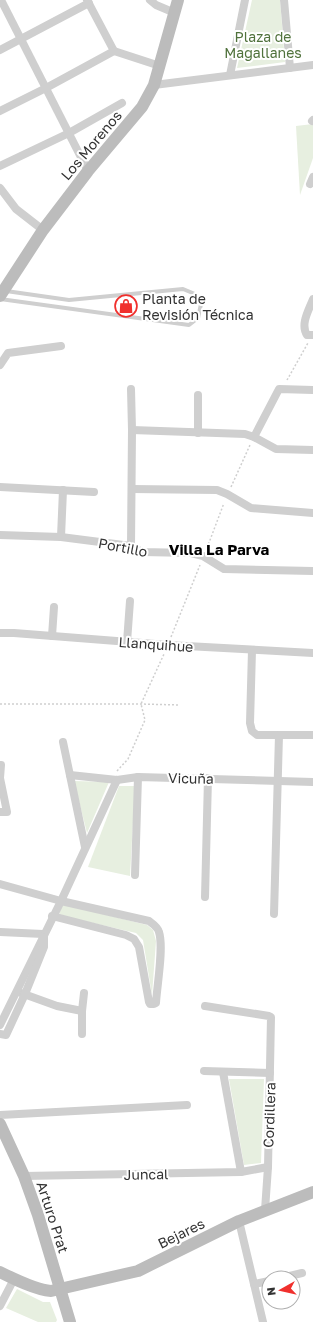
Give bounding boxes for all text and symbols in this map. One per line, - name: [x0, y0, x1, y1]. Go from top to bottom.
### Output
- park label: Plaza de Magallanes: [224, 28, 302, 61]
- street label: Los Morenos: [57, 107, 125, 183]
- place label: Planta de Revisión Técnica: [142, 290, 254, 323]
- shop icon: Planta de Revisión Técnica: [113, 293, 139, 319]
- street label: Portillo: [97, 534, 149, 560]
- district label: Villa La Parva: [169, 540, 269, 558]
- street label: Llanquihue: [118, 633, 194, 655]
- street label: Vicuña: [168, 769, 214, 787]
- street label: Cordillera: [259, 1082, 279, 1148]
- street label: Juncal: [123, 1165, 169, 1183]
- street label: Arturo Prat: [33, 1179, 73, 1255]
- street label: Bejares: [155, 1214, 207, 1252]
- north arrow: [261, 1270, 301, 1310]
- text: N: [264, 1286, 278, 1297]

